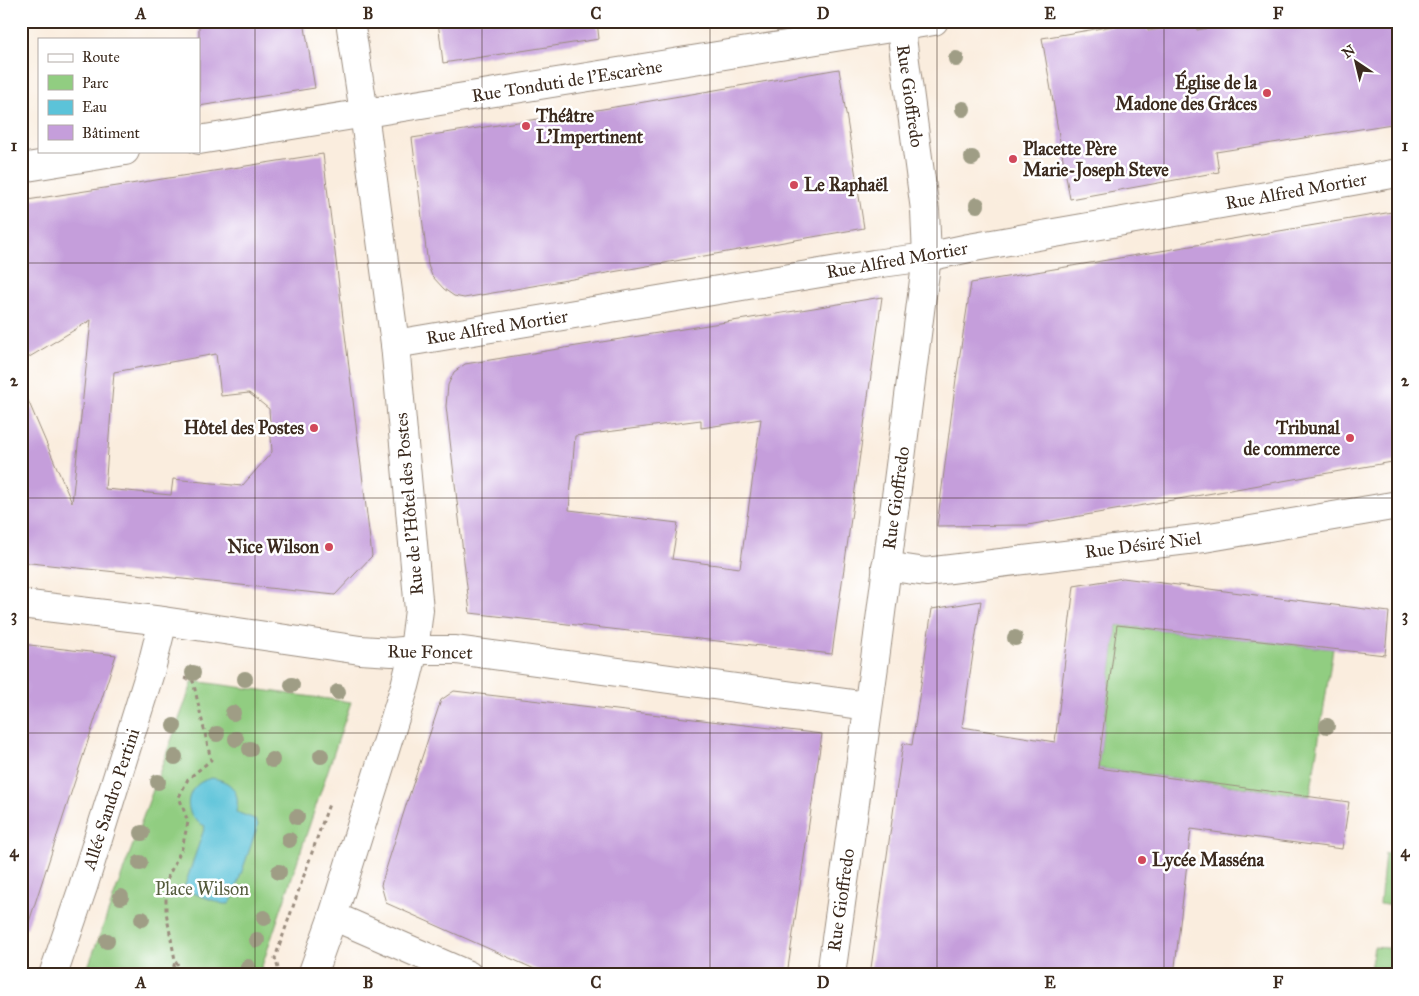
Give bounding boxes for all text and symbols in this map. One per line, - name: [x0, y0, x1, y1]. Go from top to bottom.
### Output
- text: A: [135, 4, 147, 23]
- text: B: [363, 4, 373, 23]
- text: C: [591, 4, 602, 23]
- text: D: [817, 4, 830, 23]
- text: E: [1044, 4, 1056, 23]
- text: F: [1273, 4, 1284, 23]
- legend: [38, 38, 200, 152]
- north arrow: [1332, 38, 1382, 88]
- text: N: [1339, 41, 1359, 62]
- street label: Rue Gioffredo: [892, 43, 928, 149]
- text: Route: [82, 48, 120, 66]
- street label: Rue Tonduti de l'Escarène: [470, 55, 664, 107]
- place label: Église de la Madone des Grâces: [1115, 69, 1257, 115]
- text: Parc: [82, 74, 109, 92]
- marker: Église de la Madone des Grâces: [1261, 87, 1273, 99]
- text: Eau: [82, 98, 107, 116]
- place label: Théâtre L'Impertinent: [535, 105, 644, 149]
- marker: Théâtre L'Impertinent: [520, 120, 532, 132]
- text: Bâtiment: [82, 124, 141, 142]
- text: 1: [11, 136, 18, 155]
- text: 1: [1402, 136, 1409, 155]
- place label: Placette Père Marie-Joseph Steve: [1023, 138, 1169, 182]
- marker: Placette Père Marie-Joseph Steve: [1007, 153, 1019, 165]
- street label: Rue Alfred Mortier: [1224, 168, 1369, 214]
- place label: Le Raphaël: [804, 174, 889, 197]
- marker: Le Raphaël: [788, 179, 800, 191]
- street label: Rue Alfred Mortier: [825, 237, 970, 283]
- street label: Rue Alfred Mortier: [425, 305, 570, 349]
- text: 2: [10, 371, 19, 390]
- text: 2: [1401, 371, 1410, 390]
- street label: Rue de l'Hôtel des Postes: [390, 412, 428, 596]
- place label: Hôtel des Postes: [184, 417, 304, 439]
- place label: Tribunal de commerce: [1243, 417, 1341, 460]
- marker: Hôtel des Postes: [308, 422, 320, 434]
- marker: Tribunal de commerce: [1344, 432, 1356, 444]
- street label: Rue Gioffredo: [878, 445, 914, 551]
- street label: Rue Désiré Niel: [1084, 527, 1203, 563]
- place label: Nice Wilson: [228, 536, 319, 558]
- marker: Nice Wilson: [323, 541, 335, 553]
- text: 3: [11, 606, 17, 626]
- text: 3: [1402, 606, 1408, 626]
- street label: Rue Foncet: [387, 640, 473, 664]
- street label: Allée Sandro Pertini: [77, 726, 144, 873]
- text: 4: [10, 842, 20, 862]
- text: 4: [1401, 842, 1411, 862]
- street label: Rue Gioffredo: [823, 847, 859, 953]
- place label: Lycée Masséna: [1152, 849, 1264, 872]
- marker: Lycée Masséna: [1136, 854, 1148, 866]
- park label: Place Wilson: [155, 878, 249, 900]
- text: A: [135, 973, 147, 992]
- text: B: [363, 973, 373, 992]
- text: C: [591, 973, 602, 992]
- text: D: [817, 973, 830, 992]
- text: E: [1044, 973, 1056, 992]
- text: F: [1273, 973, 1284, 992]

